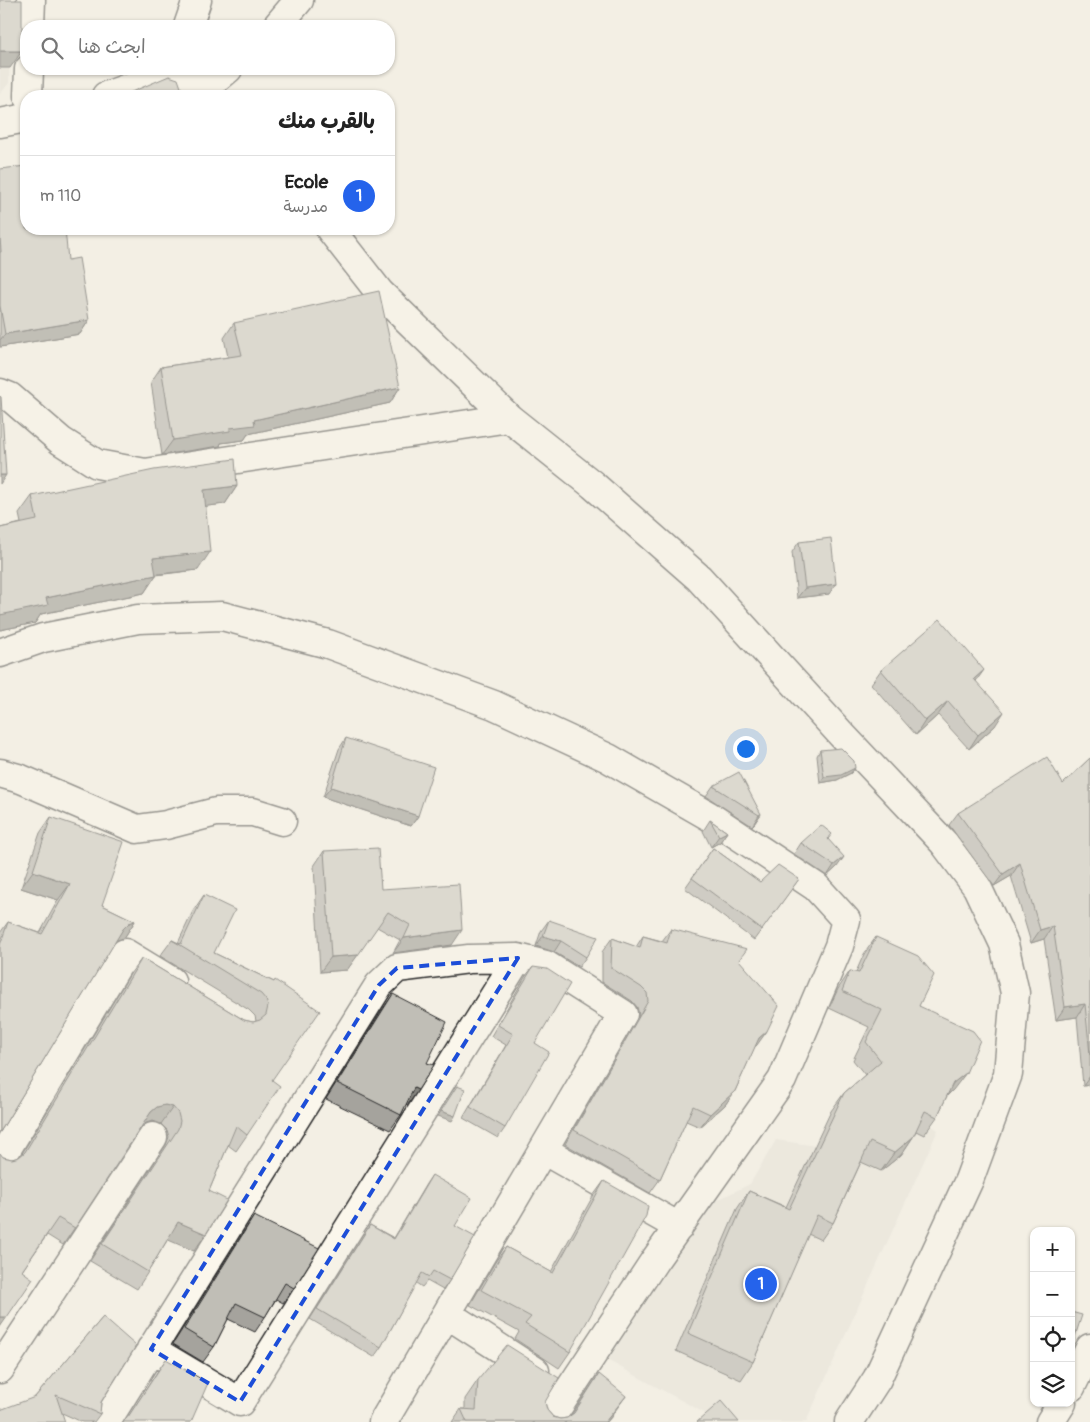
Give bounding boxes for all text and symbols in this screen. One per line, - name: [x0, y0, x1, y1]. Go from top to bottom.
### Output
- search box: [20, 20, 395, 75]
- icon: search: [38, 34, 66, 62]
- text: ابحث هنا: [78, 35, 146, 59]
- text: بالقرب منك: [278, 108, 375, 135]
- text: Ecole: [284, 170, 328, 194]
- text: 110 m: [40, 186, 81, 206]
- text: 1: [356, 186, 362, 206]
- text: مدرسة: [283, 197, 328, 217]
- your location: [733, 736, 759, 762]
- map controls: [1030, 1227, 1075, 1407]
- button: +: [1030, 1227, 1075, 1272]
- pin: 1: [745, 1265, 777, 1303]
- button: −: [1030, 1272, 1075, 1317]
- button: locate: [1030, 1317, 1075, 1362]
- button: layers: [1030, 1362, 1075, 1407]

